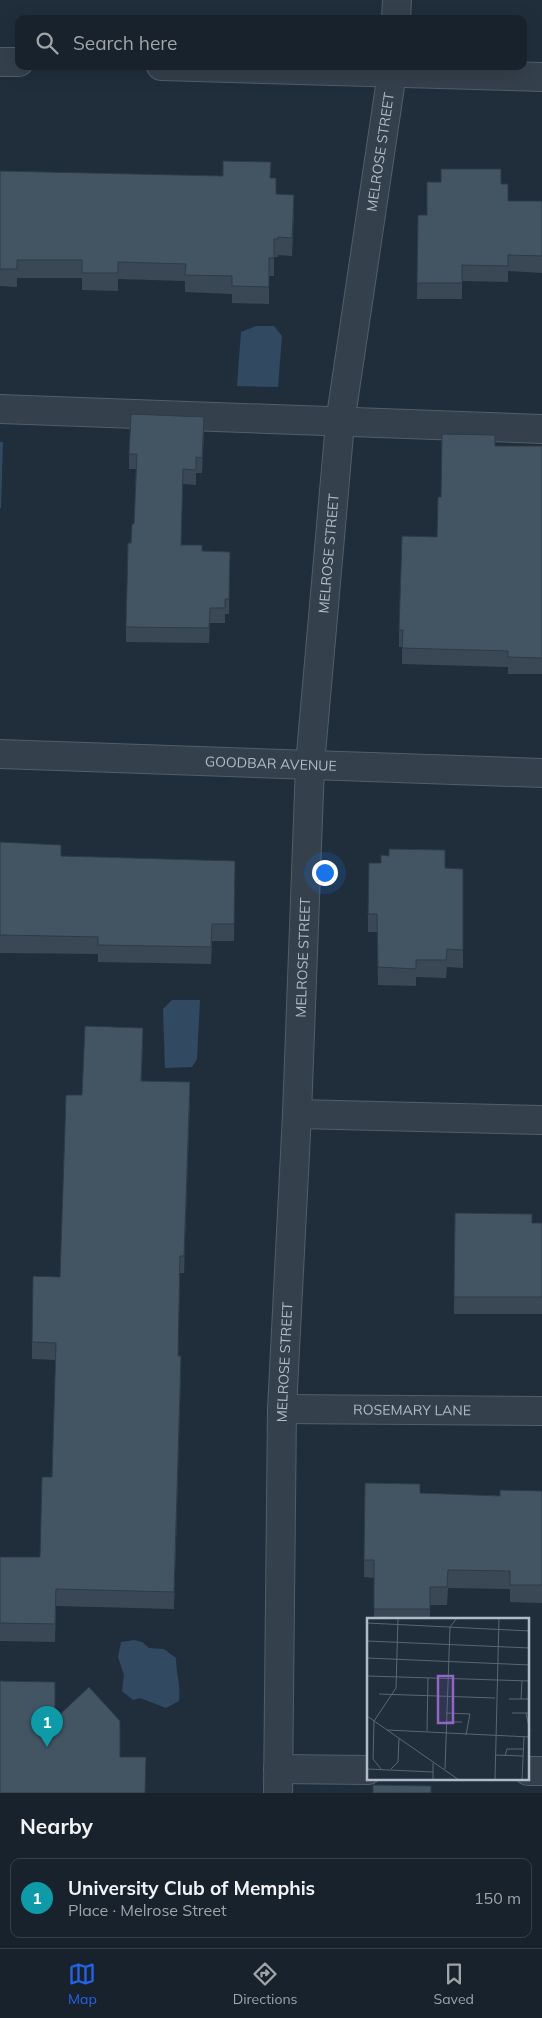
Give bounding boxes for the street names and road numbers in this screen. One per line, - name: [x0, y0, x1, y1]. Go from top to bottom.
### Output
- street label: MELROSE STREET: [362, 91, 398, 213]
- street label: MELROSE STREET: [314, 492, 343, 614]
- street label: GOODBAR AVENUE: [205, 752, 337, 775]
- street label: MELROSE STREET: [292, 896, 314, 1018]
- street label: MELROSE STREET: [273, 1301, 296, 1422]
- street label: ROSEMARY LANE: [353, 1401, 471, 1419]

